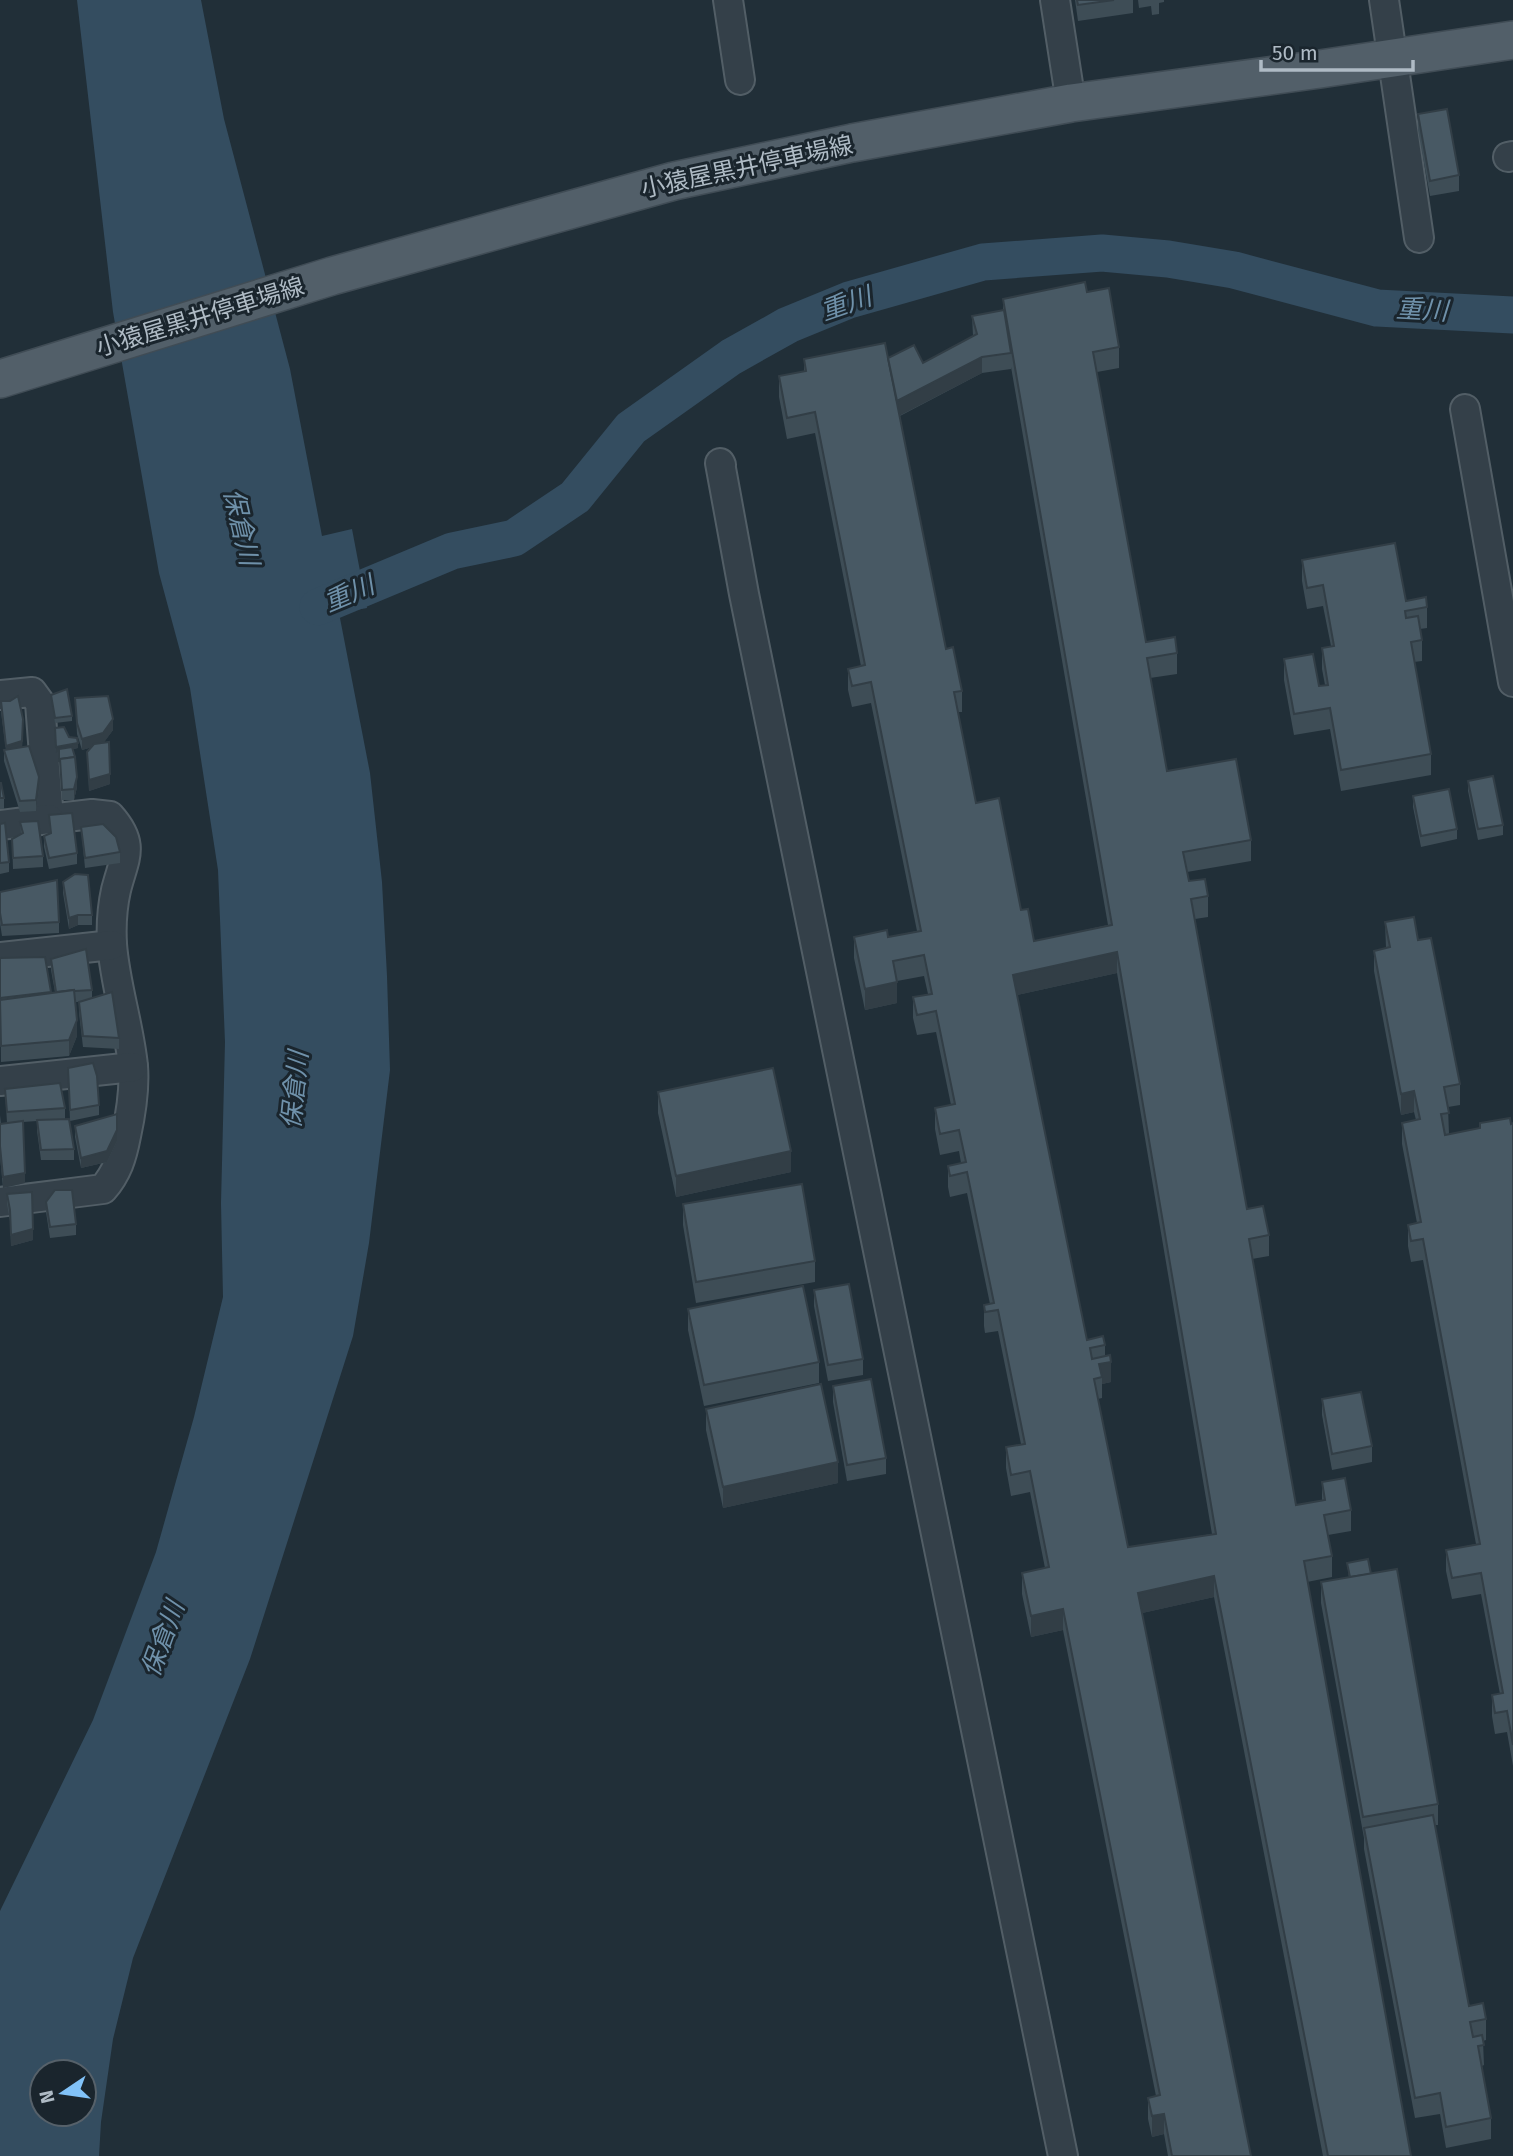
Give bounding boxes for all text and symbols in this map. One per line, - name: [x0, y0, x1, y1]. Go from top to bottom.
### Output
- scale bar: [1261, 28, 1413, 72]
- text: 50 m: [1272, 40, 1318, 66]
- street label: 小猿屋黒井停車場線: [638, 131, 856, 203]
- street label: 小猿屋黒井停車場線: [93, 272, 307, 362]
- water label: 重川: [816, 280, 878, 327]
- water label: 重川: [1395, 293, 1452, 327]
- water label: 保倉川: [217, 486, 266, 571]
- water label: 重川: [319, 568, 382, 618]
- water label: 保倉川: [276, 1047, 315, 1130]
- water label: 保倉川: [135, 1594, 192, 1681]
- north arrow: [28, 2058, 98, 2128]
- text: N: [34, 2088, 60, 2105]

